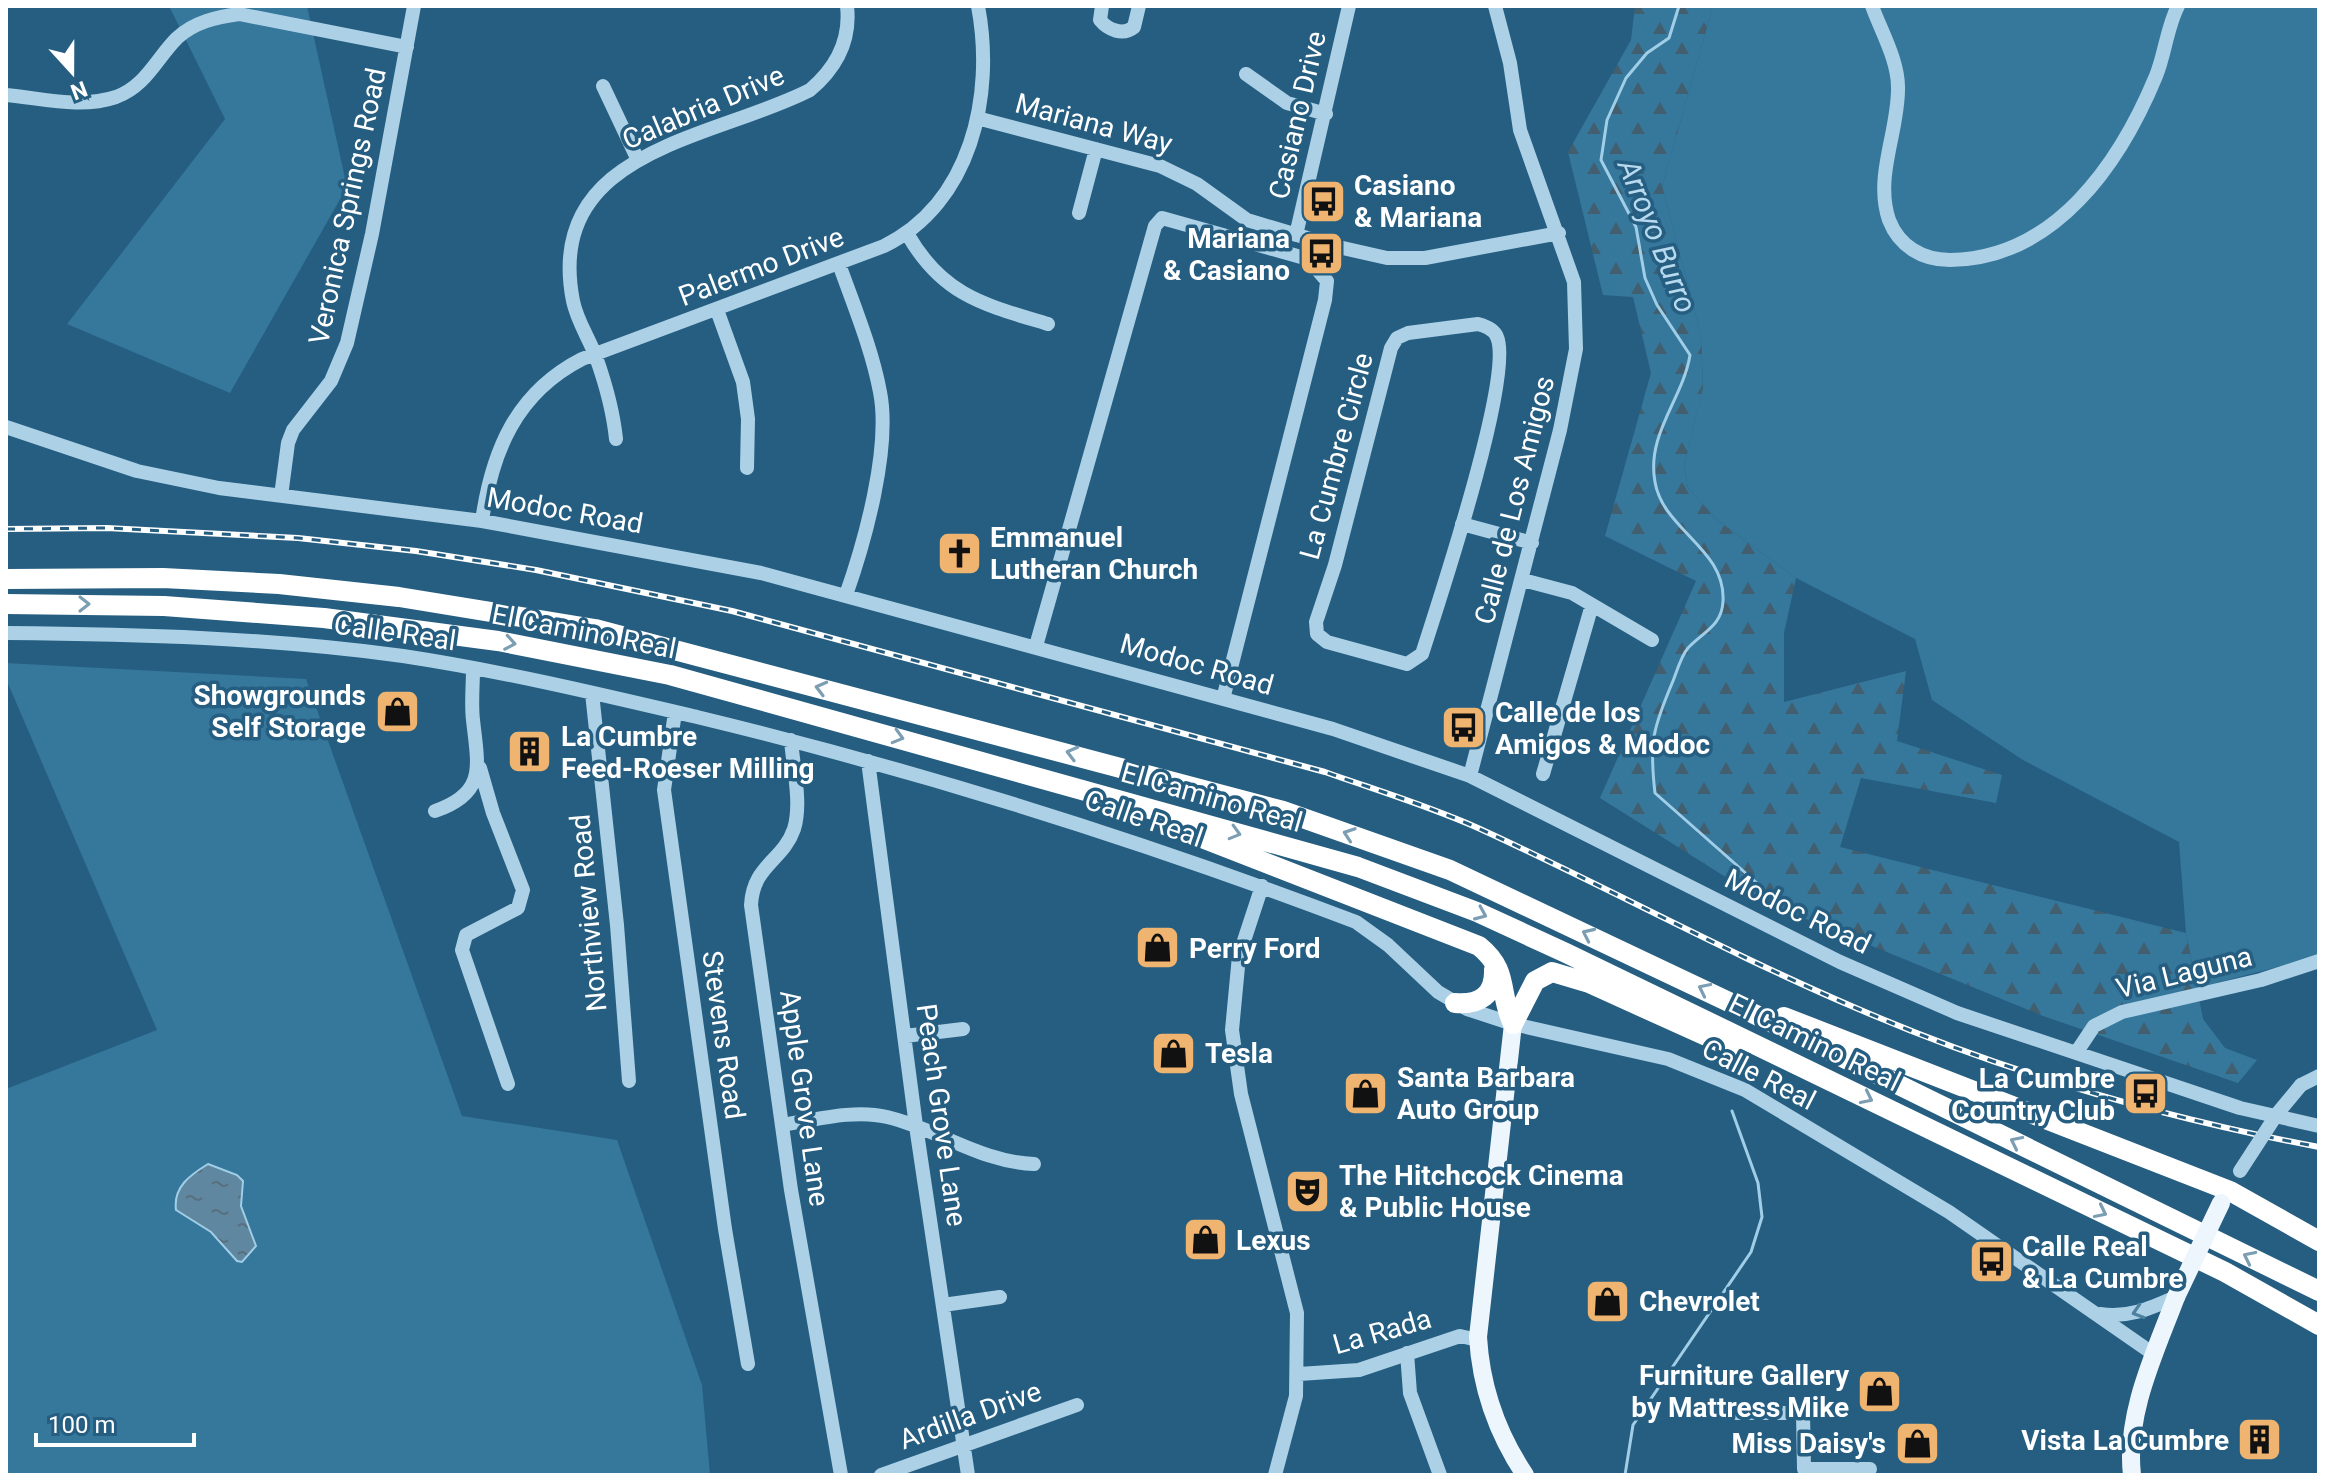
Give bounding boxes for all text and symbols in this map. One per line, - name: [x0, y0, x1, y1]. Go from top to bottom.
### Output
- street label: Casiano Drive: [1262, 28, 1333, 202]
- north arrow: [32, 32, 112, 112]
- street label: Calabria Drive: [617, 59, 789, 156]
- street label: Veronica Springs Road: [302, 65, 393, 347]
- text: N: [67, 76, 91, 105]
- street label: Mariana Way: [1012, 87, 1176, 160]
- water label: Arroyo Burro: [1610, 152, 1704, 318]
- place label: Casiano & Mariana: [1354, 169, 1482, 234]
- bus stop icon: Casiano & Mariana: [1299, 177, 1347, 225]
- street label: Palermo Drive: [674, 220, 848, 313]
- place label: Mariana & Casiano: [1163, 222, 1290, 287]
- bus stop icon: Mariana & Casiano: [1297, 230, 1345, 278]
- street label: La Cumbre Circle: [1293, 349, 1380, 563]
- street label: Calle de Los Amigos: [1468, 373, 1561, 628]
- street label: Modoc Road: [484, 481, 646, 540]
- place label: Emmanuel Lutheran Church: [990, 521, 1198, 586]
- church icon: Emmanuel Lutheran Church: [935, 529, 983, 577]
- one-way arrow: [78, 595, 91, 613]
- street label: El Camino Real: [489, 597, 679, 666]
- street label: Calle Real: [332, 608, 458, 657]
- street label: Modoc Road: [1116, 627, 1277, 702]
- one-way arrow: [503, 634, 516, 651]
- place label: Showgrounds Self Storage: [194, 679, 366, 744]
- one-way arrow: [814, 680, 828, 697]
- shop icon: Showgrounds Self Storage: [373, 687, 421, 735]
- place label: Calle de los Amigos & Modoc: [1495, 696, 1710, 761]
- bus stop icon: Calle de los Amigos & Modoc: [1440, 704, 1488, 752]
- place label: La Cumbre Feed-Roeser Milling: [561, 720, 815, 785]
- building icon: La Cumbre Feed-Roeser Milling: [506, 728, 554, 776]
- one-way arrow: [891, 728, 905, 744]
- one-way arrow: [1066, 745, 1080, 762]
- street label: El Camino Real: [1117, 756, 1306, 839]
- street label: Calle Real: [1080, 783, 1207, 854]
- street label: Northview Road: [563, 813, 614, 1013]
- one-way arrow: [1227, 823, 1241, 840]
- one-way arrow: [1342, 827, 1356, 844]
- street label: Modoc Road: [1720, 862, 1876, 961]
- one-way arrow: [1473, 905, 1487, 921]
- shop icon: Perry Ford: [1134, 924, 1182, 972]
- one-way arrow: [1582, 928, 1597, 944]
- place label: Perry Ford: [1189, 932, 1320, 965]
- street label: Via Laguna: [2113, 940, 2256, 1005]
- street label: Stevens Road: [695, 949, 752, 1121]
- one-way arrow: [1697, 983, 1712, 999]
- street label: El Camino Real: [1724, 987, 1906, 1098]
- street label: Apple Grove Lane: [773, 988, 836, 1208]
- street label: Peach Grove Lane: [910, 1002, 973, 1228]
- shop icon: Tesla: [1150, 1029, 1198, 1077]
- street label: Calle Real: [1696, 1032, 1821, 1117]
- place label: Tesla: [1205, 1037, 1273, 1070]
- place label: Santa Barbara Auto Group: [1397, 1061, 1575, 1126]
- place label: La Cumbre Country Club: [1951, 1062, 2115, 1127]
- shop icon: Santa Barbara Auto Group: [1342, 1069, 1390, 1117]
- bus stop icon: La Cumbre Country Club: [2122, 1070, 2170, 1118]
- one-way arrow: [1859, 1088, 1873, 1104]
- one-way arrow: [2009, 1137, 2024, 1152]
- place label: The Hitchcock Cinema & Public House: [1339, 1159, 1624, 1224]
- theatre icon: The Hitchcock Cinema & Public House: [1284, 1167, 1332, 1215]
- one-way arrow: [2093, 1202, 2107, 1218]
- shop icon: Lexus: [1181, 1216, 1229, 1264]
- place label: Lexus: [1236, 1224, 1311, 1257]
- place label: Calle Real & La Cumbre: [2022, 1230, 2184, 1295]
- bus stop icon: Calle Real & La Cumbre: [1967, 1238, 2015, 1286]
- one-way arrow: [2242, 1251, 2257, 1267]
- shop icon: Chevrolet: [1584, 1277, 1632, 1325]
- place label: Chevrolet: [1639, 1285, 1760, 1318]
- street label: La Rada: [1329, 1302, 1435, 1361]
- one-way arrow: [2132, 1303, 2145, 1319]
- place label: Furniture Gallery by Mattress Mike: [1631, 1359, 1850, 1424]
- shop icon: Furniture Gallery by Mattress Mike: [1856, 1367, 1904, 1415]
- street label: Ardilla Drive: [895, 1375, 1046, 1456]
- scale bar: [36, 1397, 194, 1447]
- text: 100 m: [48, 1411, 115, 1439]
- building icon: Vista La Cumbre: [2236, 1416, 2284, 1464]
- shop icon: Miss Daisy's: [1893, 1419, 1941, 1467]
- place label: Vista La Cumbre: [2021, 1424, 2229, 1457]
- place label: Miss Daisy's: [1731, 1427, 1886, 1460]

